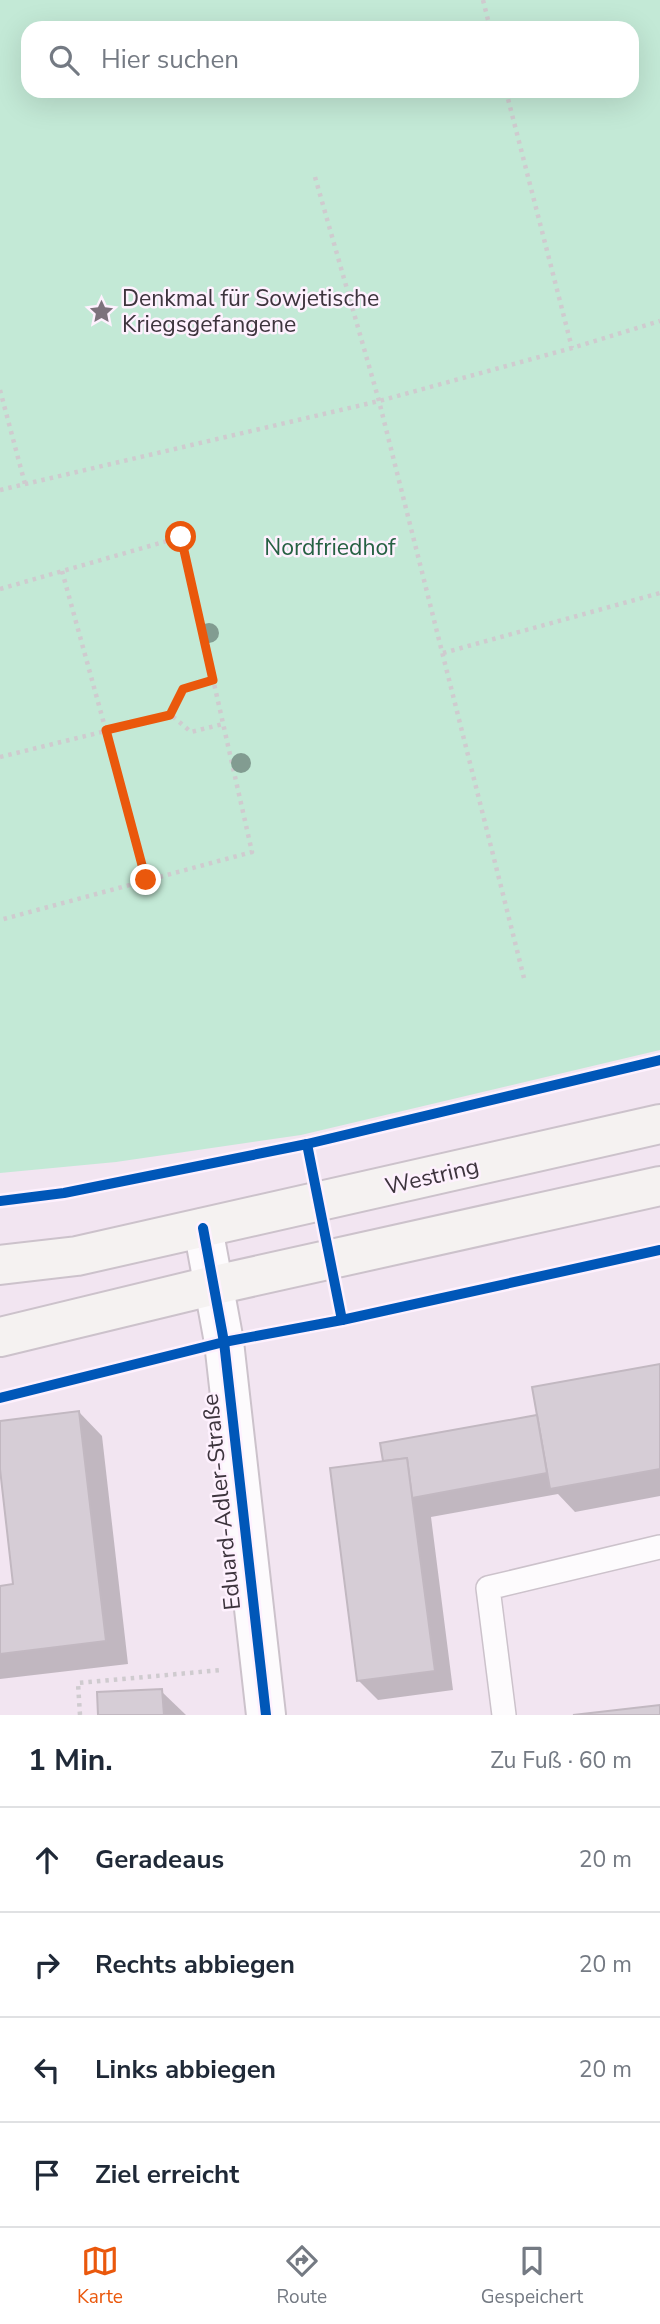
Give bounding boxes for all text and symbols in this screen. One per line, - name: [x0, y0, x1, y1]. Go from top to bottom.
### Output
- search box: [21, 21, 639, 98]
- icon: search: [45, 41, 83, 79]
- text: Hier suchen: [101, 42, 239, 77]
- place label: Denkmal für Sowjetische Kriegsgefangene: [122, 283, 379, 340]
- place icon: Denkmal für Sowjetische Kriegsgefangene: [88, 297, 116, 325]
- route start: [165, 521, 196, 552]
- park label: Nordfriedhof: [264, 532, 396, 563]
- route end: [130, 864, 161, 895]
- street label: Westring: [382, 1151, 482, 1202]
- street label: Eduard-Adler-Straße: [195, 1392, 248, 1612]
- text: 1 Min.: [28, 1740, 113, 1781]
- text: Zu Fuß · 60 m: [490, 1745, 632, 1776]
- icon: ahead: [28, 1841, 66, 1879]
- text: Geradeaus: [95, 1842, 224, 1877]
- text: 20 m: [579, 1844, 632, 1875]
- icon: right: [28, 1946, 66, 1984]
- text: Rechts abbiegen: [95, 1947, 295, 1982]
- text: 20 m: [579, 1949, 632, 1980]
- icon: left: [28, 2051, 66, 2089]
- text: Links abbiegen: [95, 2052, 276, 2087]
- text: 20 m: [579, 2054, 632, 2085]
- icon: arrive: [28, 2156, 66, 2194]
- text: Ziel erreicht: [95, 2157, 239, 2192]
- tab: Karte: [77, 2242, 123, 2310]
- tab: Route: [277, 2242, 327, 2310]
- tab: Gespeichert: [481, 2242, 583, 2310]

